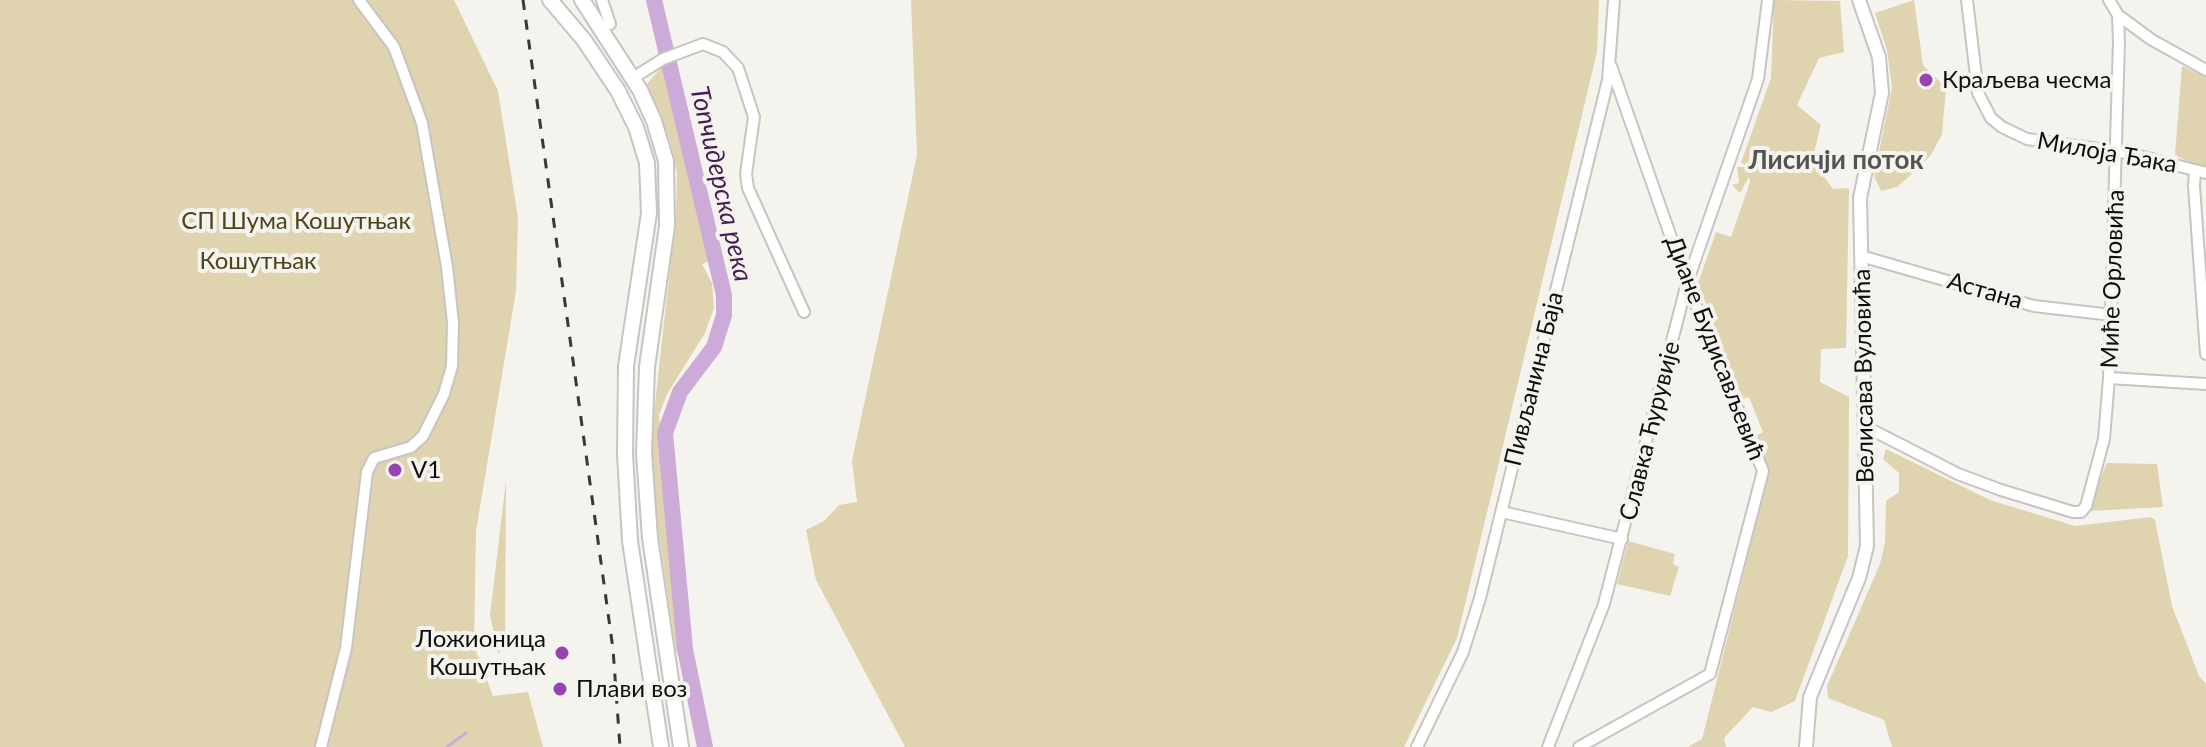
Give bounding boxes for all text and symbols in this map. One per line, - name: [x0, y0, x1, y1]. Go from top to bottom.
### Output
- place label: Краљева чесма: [1942, 66, 2111, 94]
- marker: Краљева чесма: [1917, 71, 1935, 89]
- water label: Топчидерска река: [683, 83, 759, 285]
- street label: Милоја Ђака: [2035, 127, 2179, 179]
- district label: Лисичји поток: [1748, 145, 1924, 177]
- street label: Миће Орловића: [2095, 189, 2131, 369]
- park label: СП Шума Кошутњак: [181, 207, 411, 235]
- street label: Диане Будисављевић: [1659, 232, 1771, 464]
- park label: Кошутњак: [200, 247, 316, 275]
- street label: Астана: [1944, 267, 2026, 315]
- street label: Велисава Вуловића: [1848, 269, 1880, 483]
- street label: Пивљанина Баја: [1498, 289, 1570, 469]
- street label: Славка Ћурувије: [1614, 338, 1686, 524]
- place label: V1: [411, 456, 441, 484]
- marker: V1: [386, 461, 404, 479]
- place label: Ложионица Кошутњак: [416, 625, 546, 681]
- marker: Ложионица Кошутњак: [553, 644, 571, 662]
- place label: Плави воз: [576, 675, 687, 703]
- marker: Плави воз: [551, 680, 569, 698]

